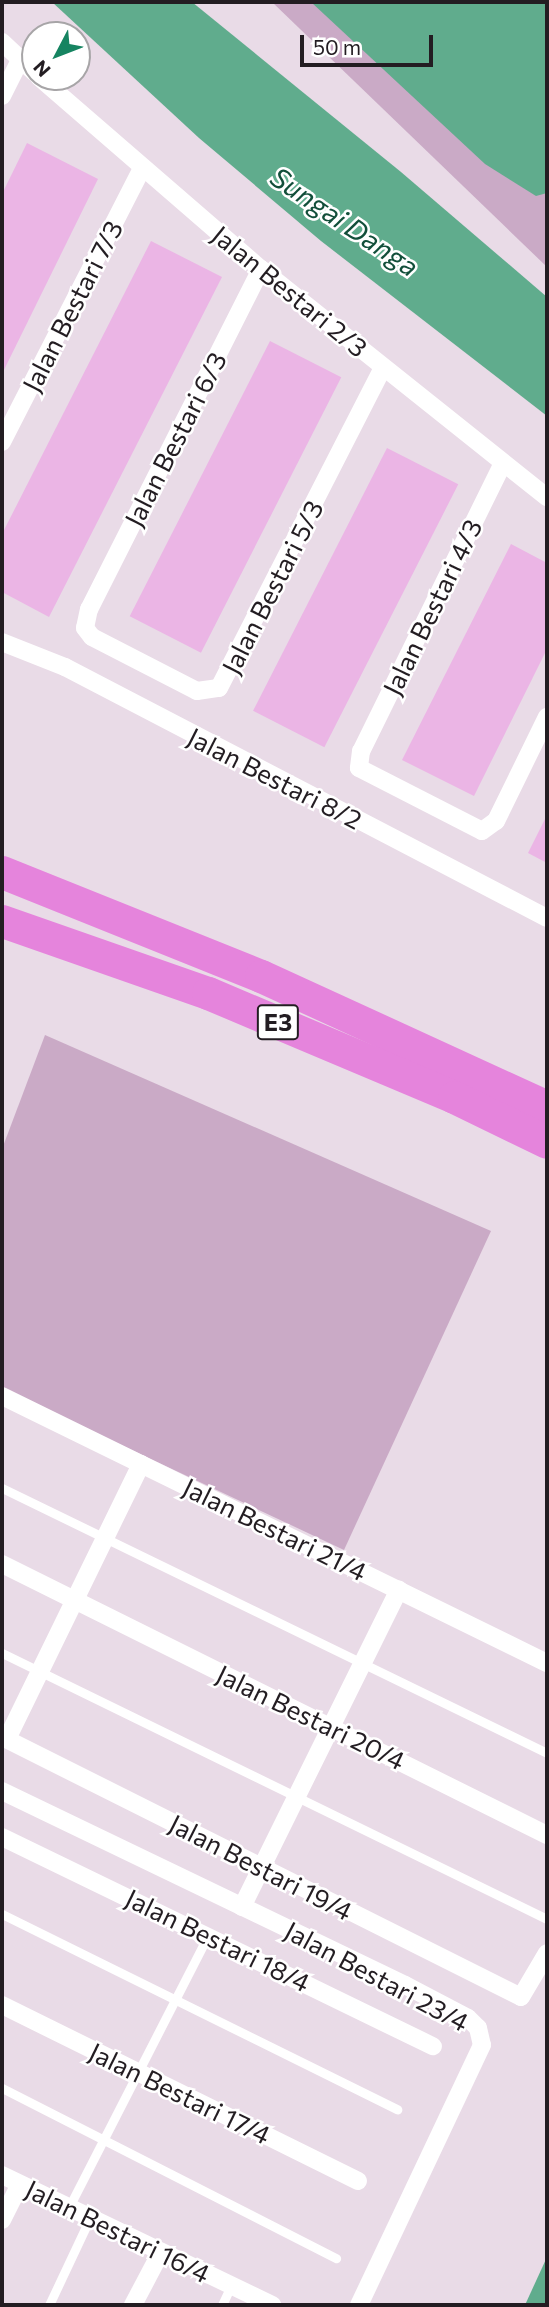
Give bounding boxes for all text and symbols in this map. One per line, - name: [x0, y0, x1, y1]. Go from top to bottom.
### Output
- north arrow: [21, 21, 91, 91]
- scale bar: [304, 21, 437, 65]
- text: 50 m: [313, 34, 361, 59]
- text: N: [28, 56, 55, 82]
- water label: Sungai Danga: [265, 159, 425, 283]
- street label: Jalan Bestari 7/3: [15, 215, 129, 397]
- street label: Jalan Bestari 2/3: [206, 219, 374, 363]
- street label: Jalan Bestari 6/3: [118, 347, 232, 531]
- street label: Jalan Bestari 5/3: [215, 495, 329, 679]
- street label: Jalan Bestari 4/3: [376, 514, 488, 700]
- street label: Jalan Bestari 8/2: [183, 721, 367, 835]
- road number: E3: [255, 1002, 301, 1042]
- street label: Jalan Bestari 21/4: [178, 1471, 372, 1587]
- street label: Jalan Bestari 20/4: [212, 1658, 410, 1776]
- street label: Jalan Bestari 19/4: [164, 1807, 358, 1927]
- street label: Jalan Bestari 18/4: [121, 1882, 315, 1998]
- street label: Jalan Bestari 23/4: [280, 1914, 474, 2038]
- street label: Jalan Bestari 17/4: [84, 2036, 276, 2150]
- street label: Jalan Bestari 16/4: [21, 2173, 215, 2289]

